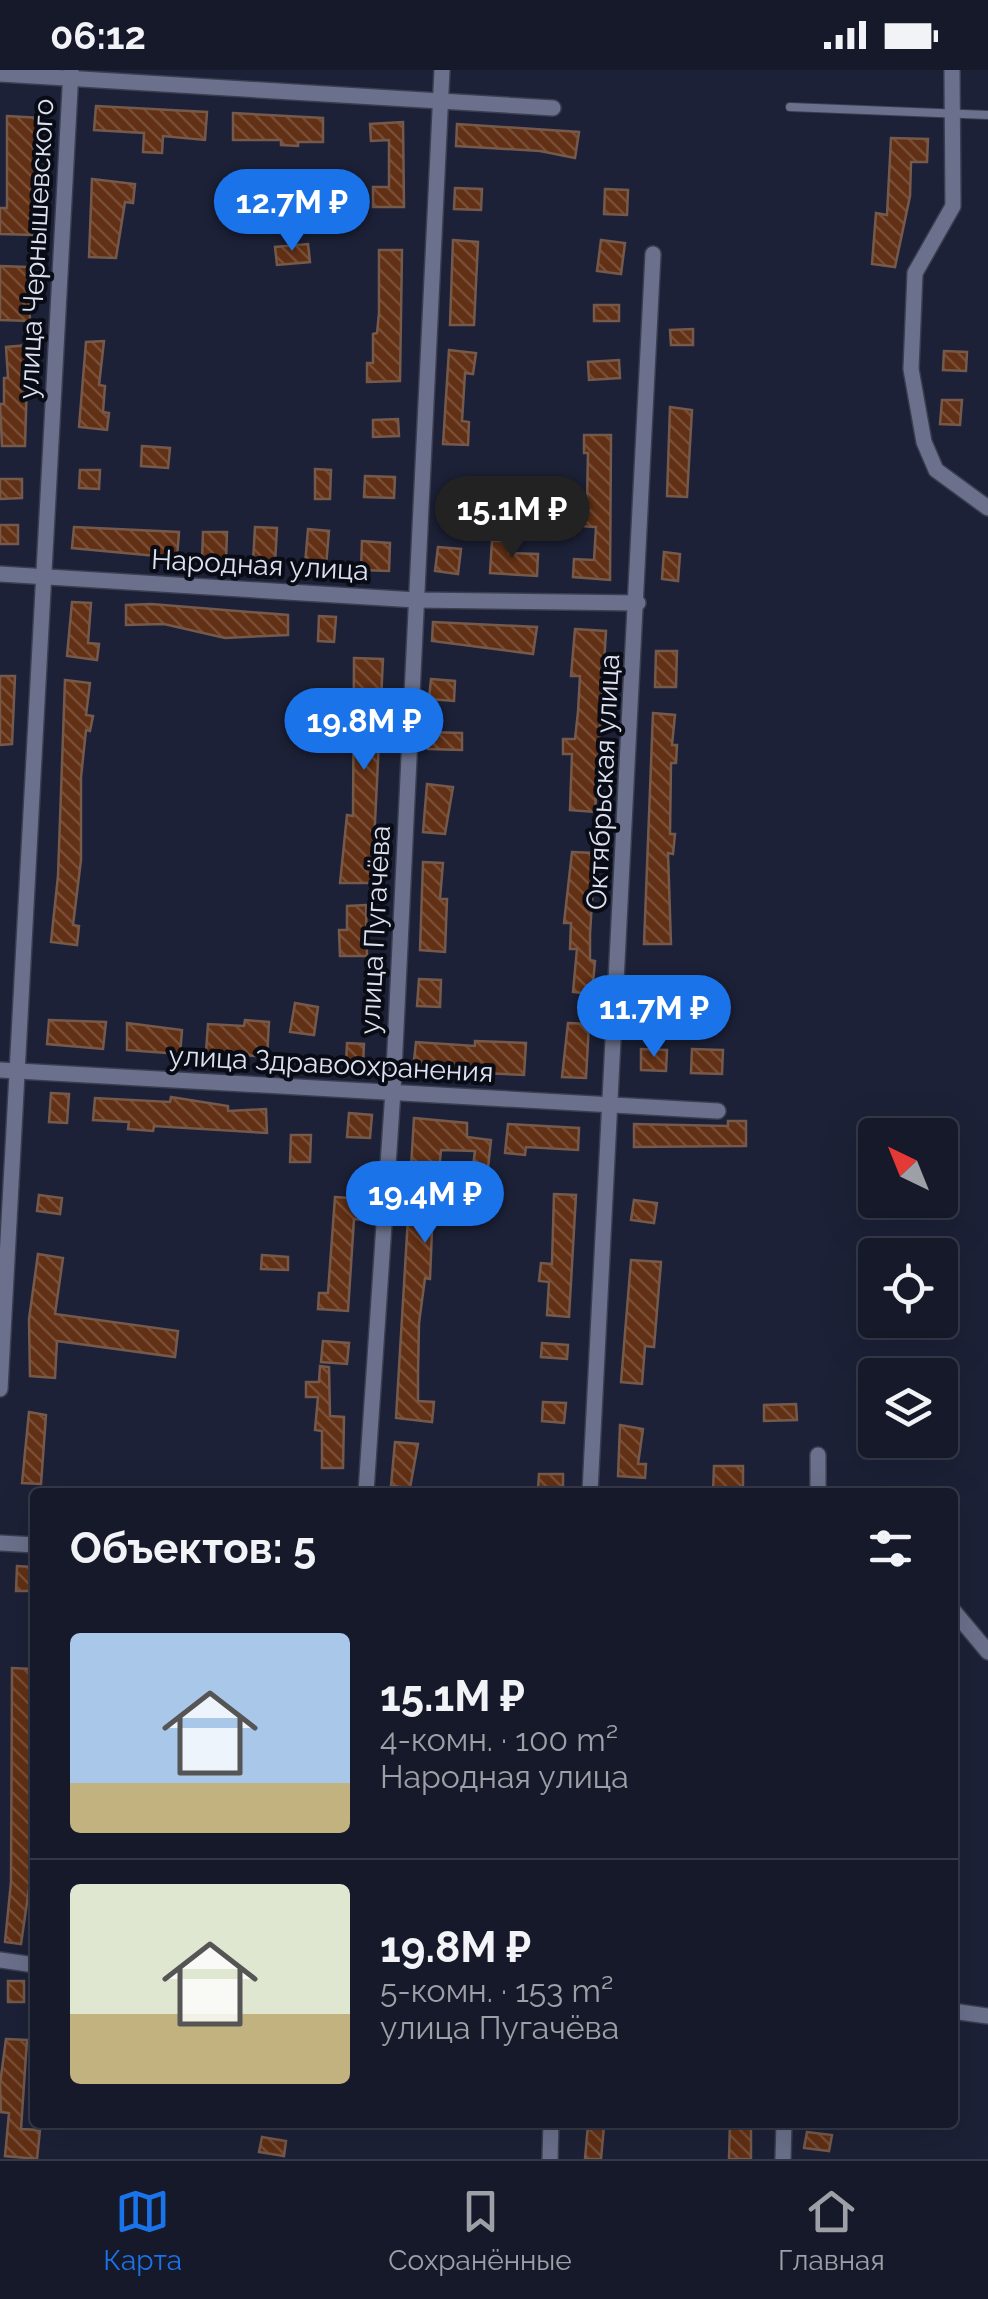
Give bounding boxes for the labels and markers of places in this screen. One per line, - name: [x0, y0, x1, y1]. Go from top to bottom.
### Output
- pin: 12.7M ₽: [200, 169, 384, 254]
- pin: 15.1M ₽: [420, 476, 604, 561]
- pin: 19.8M ₽: [272, 688, 456, 773]
- pin: 11.7M ₽: [562, 975, 746, 1060]
- pin: 19.4M ₽: [333, 1161, 517, 1246]

